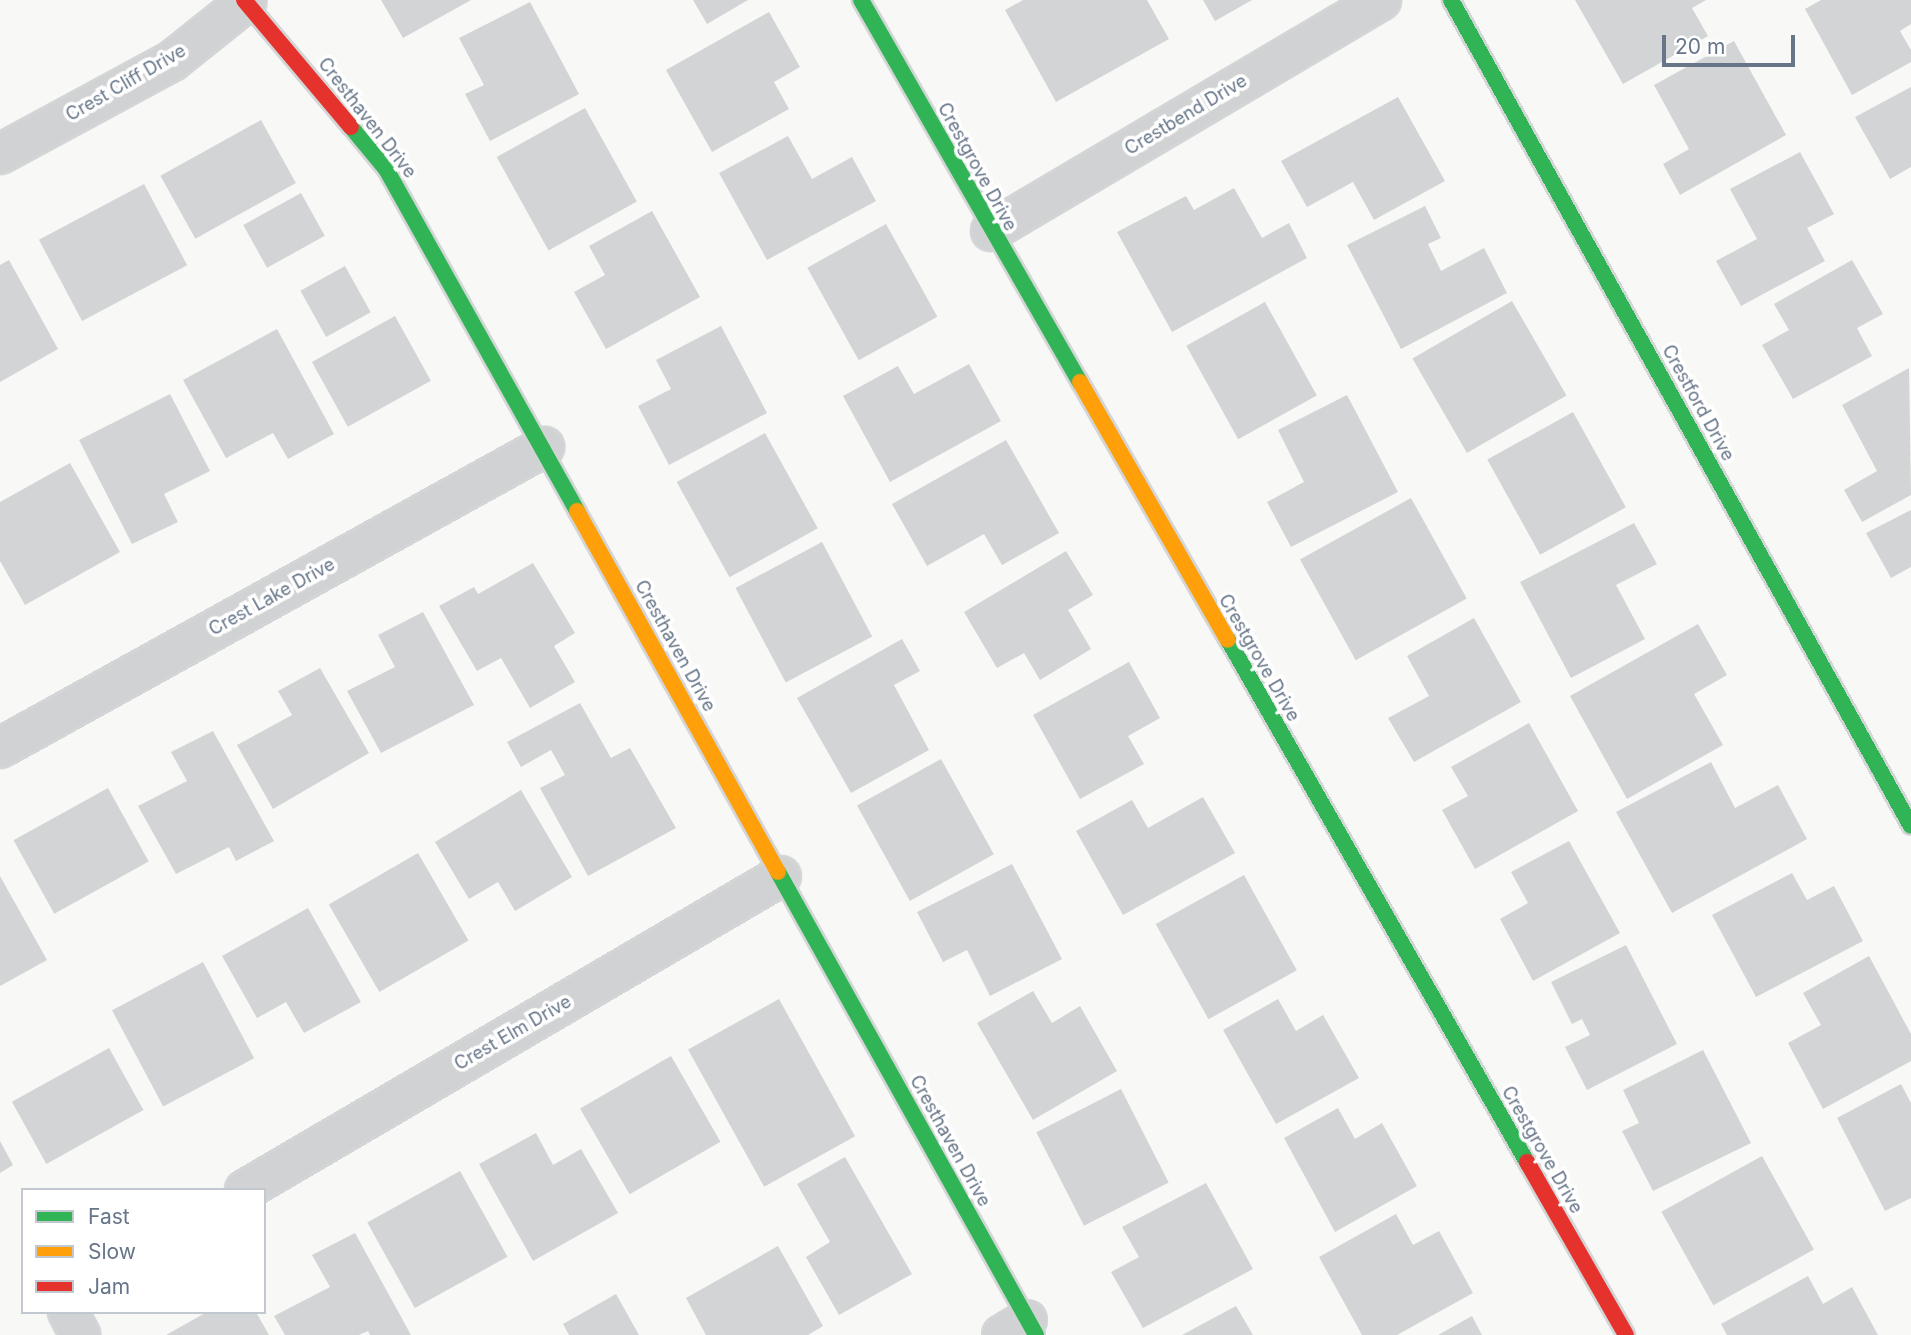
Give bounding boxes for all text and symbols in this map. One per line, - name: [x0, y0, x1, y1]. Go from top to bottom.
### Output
- scale bar: [1666, 21, 1799, 65]
- text: 20 m: [1675, 34, 1725, 59]
- street label: Crest Cliff Drive: [62, 40, 190, 126]
- street label: Cresthaven Drive: [313, 54, 421, 182]
- street label: Crestbend Drive: [1121, 70, 1251, 160]
- street label: Crestgrove Drive: [933, 99, 1021, 235]
- street label: Crestford Drive: [1657, 341, 1739, 465]
- street label: Crest Lake Drive: [205, 553, 339, 641]
- street label: Cresthaven Drive: [630, 577, 720, 715]
- street label: Crestgrove Drive: [1214, 591, 1304, 725]
- street label: Crest Elm Drive: [451, 991, 575, 1075]
- street label: Cresthaven Drive: [905, 1072, 995, 1210]
- street label: Crestgrove Drive: [1497, 1083, 1587, 1217]
- legend: [21, 1188, 266, 1314]
- text: Fast: [88, 1204, 130, 1229]
- text: Slow: [88, 1239, 136, 1264]
- text: Jam: [88, 1274, 130, 1299]

